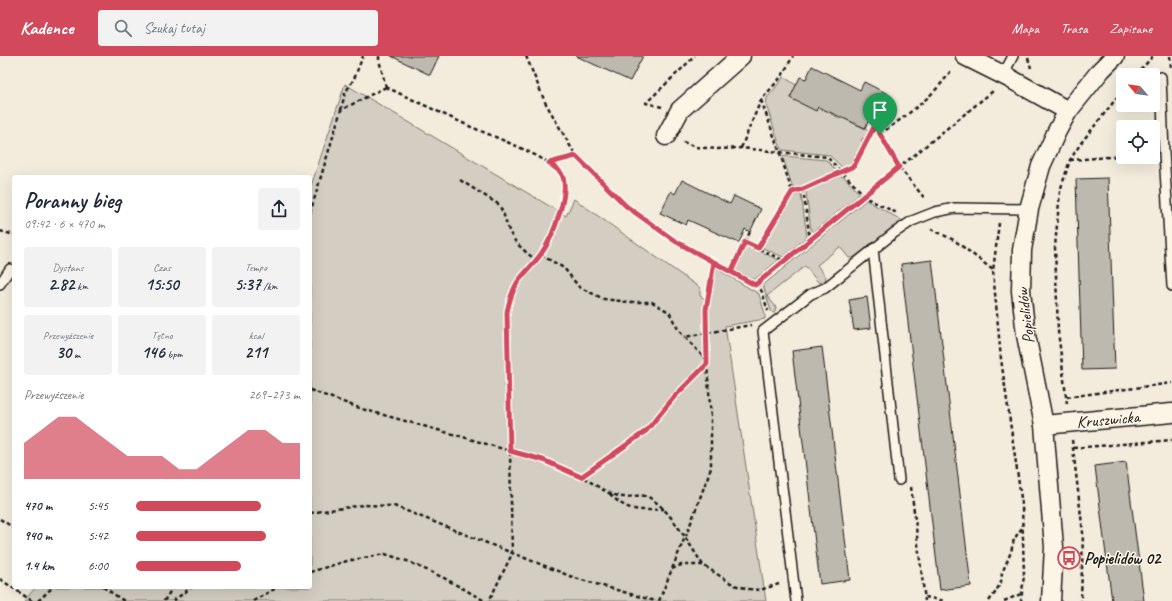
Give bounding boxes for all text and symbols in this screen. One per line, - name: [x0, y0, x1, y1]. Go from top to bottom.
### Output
- search box: [98, 10, 378, 46]
- text: Kadence: [20, 16, 74, 40]
- icon: search: [112, 17, 134, 39]
- text: Szukaj tutaj: [144, 19, 205, 38]
- text: Mapa: [1012, 20, 1039, 37]
- text: Trasa: [1061, 20, 1088, 37]
- text: Zapisane: [1110, 20, 1152, 37]
- north arrow: [1116, 68, 1160, 112]
- map controls: [1116, 68, 1160, 164]
- pin: [863, 93, 897, 134]
- icon: arrive: [869, 99, 891, 121]
- button: locate: [1116, 120, 1160, 164]
- text: Poranny bieg: [24, 187, 121, 215]
- button: share: [258, 188, 300, 230]
- text: 09:42 · 6 × 470 m: [24, 216, 105, 232]
- text: Dystans: [52, 260, 84, 274]
- text: Czas: [153, 260, 171, 274]
- text: Tempo: [245, 260, 267, 274]
- text: 2.82: [48, 274, 74, 295]
- text: 15:50: [145, 274, 179, 295]
- text: 5:37: [234, 274, 260, 295]
- text: km: [74, 279, 88, 293]
- text: /km: [260, 279, 278, 293]
- street label: Popielidów: [1012, 286, 1039, 345]
- text: Przewyższenie: [43, 328, 93, 342]
- text: Tętno: [151, 328, 173, 342]
- text: kcal: [249, 328, 263, 342]
- text: 30: [56, 342, 71, 363]
- text: 146: [141, 342, 165, 363]
- text: 211: [245, 342, 267, 363]
- text: m: [71, 347, 80, 361]
- text: bpm: [165, 347, 183, 361]
- text: Przewyższenie: [24, 387, 84, 403]
- text: 269–273 m: [249, 387, 300, 403]
- street label: Kruszwicka: [1076, 406, 1142, 433]
- text: 470 m: [24, 498, 52, 514]
- text: 5:45: [88, 498, 108, 514]
- text: 940 m: [24, 528, 52, 544]
- text: 5:42: [88, 528, 108, 544]
- bus stop icon: Popielidów 02: [1056, 545, 1082, 571]
- place label: Popielidów 02: [1084, 548, 1162, 569]
- text: 1.4 km: [24, 558, 54, 574]
- text: 6:00: [88, 558, 108, 574]

